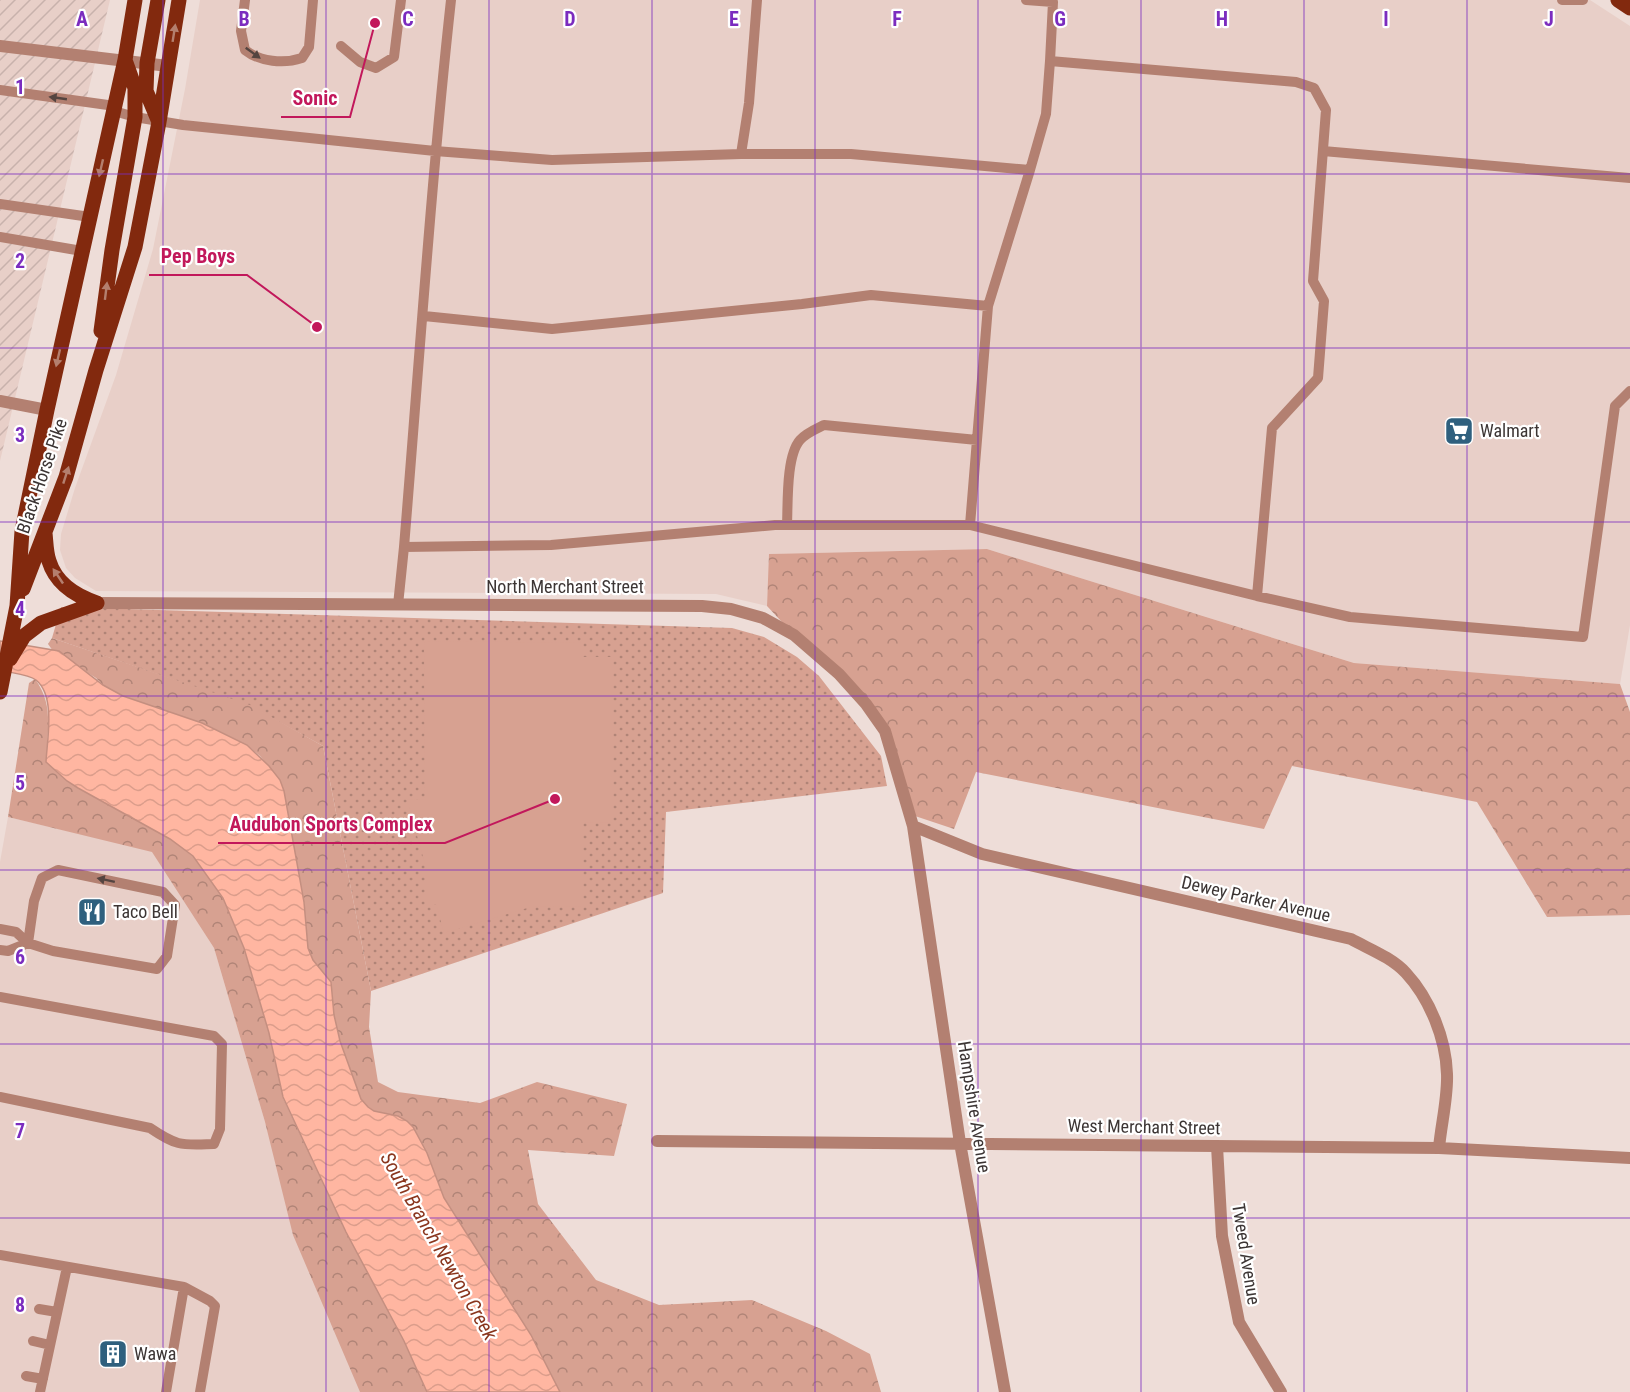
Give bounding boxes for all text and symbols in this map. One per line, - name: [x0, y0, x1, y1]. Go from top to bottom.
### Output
- text: A: [76, 7, 88, 31]
- text: B: [238, 7, 250, 31]
- text: C: [402, 7, 414, 31]
- text: D: [564, 7, 576, 31]
- text: E: [729, 7, 739, 31]
- text: F: [892, 7, 902, 31]
- text: G: [1054, 7, 1066, 31]
- text: H: [1216, 7, 1228, 31]
- text: I: [1383, 7, 1389, 31]
- text: J: [1544, 7, 1554, 31]
- one-way arrow: [169, 23, 178, 42]
- one-way arrow: [244, 47, 260, 59]
- text: 1: [15, 75, 25, 99]
- callout: Sonic: [281, 79, 350, 117]
- text: Sonic: [293, 86, 337, 110]
- one-way arrow: [48, 93, 67, 103]
- one-way arrow: [96, 158, 105, 177]
- callout: Pep Boys: [149, 237, 247, 275]
- text: Pep Boys: [161, 244, 235, 268]
- text: 2: [15, 249, 25, 273]
- one-way arrow: [102, 281, 111, 300]
- one-way arrow: [53, 349, 63, 367]
- supermarket icon: Walmart: [1443, 415, 1475, 447]
- street label: Black Horse Pike: [12, 416, 71, 536]
- place label: Walmart: [1480, 420, 1540, 441]
- text: 3: [15, 423, 25, 447]
- one-way arrow: [61, 466, 71, 484]
- one-way arrow: [52, 569, 64, 585]
- street label: North Merchant Street: [486, 576, 644, 597]
- text: 4: [15, 597, 25, 621]
- text: 5: [15, 771, 25, 795]
- callout: Audubon Sports Complex: [218, 805, 445, 843]
- text: Audubon Sports Complex: [229, 812, 433, 836]
- street label: Dewey Parker Avenue: [1180, 871, 1333, 926]
- one-way arrow: [96, 875, 115, 884]
- restaurant icon: Taco Bell: [76, 896, 108, 928]
- place label: Taco Bell: [113, 901, 178, 922]
- text: 6: [15, 945, 25, 969]
- street label: Hampshire Avenue: [954, 1040, 995, 1174]
- street label: West Merchant Street: [1067, 1115, 1221, 1138]
- text: 7: [15, 1119, 25, 1143]
- water label: South Branch Newton Creek: [375, 1148, 503, 1345]
- street label: Tweed Avenue: [1228, 1202, 1265, 1306]
- text: 8: [15, 1293, 25, 1317]
- building icon: Wawa: [97, 1338, 129, 1370]
- place label: Wawa: [134, 1343, 176, 1364]

